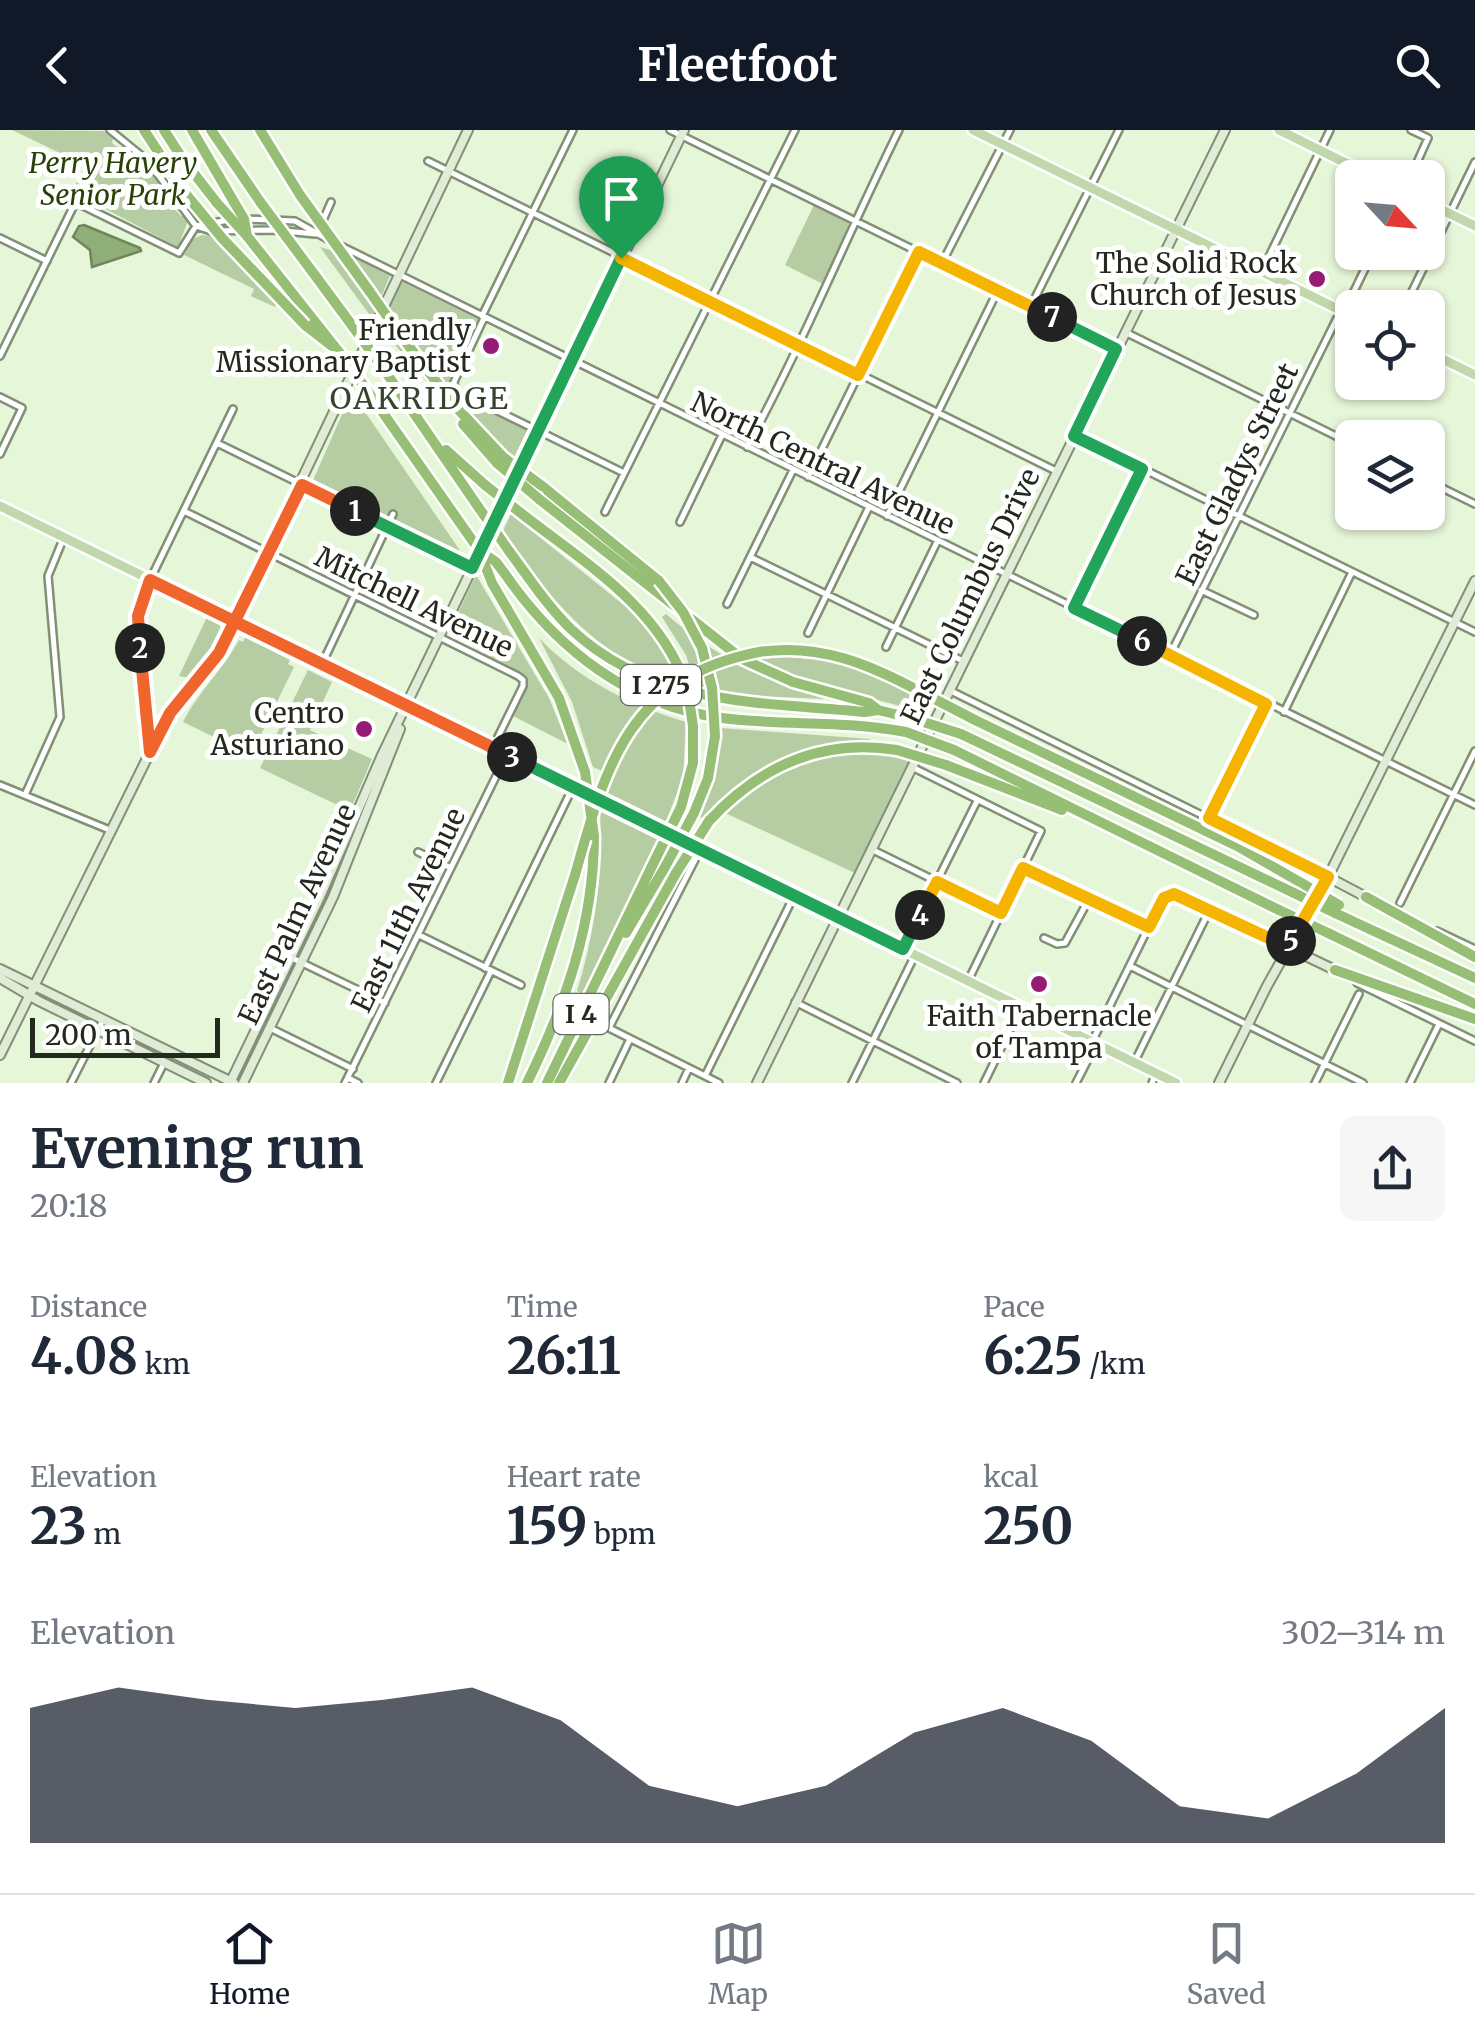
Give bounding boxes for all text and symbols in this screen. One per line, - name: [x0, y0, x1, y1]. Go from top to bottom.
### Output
- text: Fleetfoot: [637, 37, 838, 93]
- icon: back: [30, 38, 85, 93]
- icon: search: [1390, 38, 1445, 93]
- park label: Perry Havery Senior Park: [29, 145, 197, 213]
- pin: [579, 156, 664, 259]
- north arrow: [1335, 160, 1445, 270]
- map controls: [1335, 160, 1445, 530]
- icon: arrive: [594, 171, 649, 226]
- place label: The Solid Rock Church of Jesus: [1090, 245, 1297, 313]
- marker: The Solid Rock Church of Jesus: [1306, 268, 1328, 290]
- button: locate: [1335, 290, 1445, 400]
- pin: 7: [1027, 292, 1077, 342]
- text: 7: [1044, 299, 1060, 335]
- place label: Friendly Missionary Baptist: [216, 312, 472, 380]
- marker: Friendly Missionary Baptist: [480, 335, 502, 357]
- street label: East Gladys Street: [1168, 357, 1306, 591]
- district label: OAKRIDGE: [330, 379, 510, 417]
- street label: North Central Avenue: [685, 383, 961, 543]
- button: layers: [1335, 420, 1445, 530]
- street label: East Columbus Drive: [892, 462, 1048, 730]
- pin: 1: [330, 486, 380, 536]
- text: 1: [349, 493, 361, 529]
- street label: Mitchell Avenue: [309, 539, 519, 665]
- pin: 6: [1117, 616, 1167, 666]
- pin: 2: [115, 623, 165, 673]
- text: 6: [1133, 623, 1151, 659]
- text: 2: [132, 630, 148, 666]
- road number: I 275: [621, 665, 701, 705]
- place label: Centro Asturiano: [210, 695, 344, 763]
- marker: Centro Asturiano: [353, 718, 375, 740]
- pin: 3: [487, 732, 537, 782]
- text: 3: [504, 739, 520, 775]
- street label: East Palm Avenue: [230, 798, 364, 1030]
- street label: East 11th Avenue: [343, 802, 473, 1018]
- pin: 4: [895, 890, 945, 940]
- text: 4: [911, 897, 929, 933]
- pin: 5: [1266, 916, 1316, 966]
- text: 5: [1283, 923, 1299, 959]
- marker: Faith Tabernacle of Tampa: [1028, 973, 1050, 995]
- road number: I 4: [554, 994, 608, 1034]
- place label: Faith Tabernacle of Tampa: [926, 998, 1152, 1066]
- scale bar: [30, 1013, 220, 1058]
- text: 200 m: [45, 1017, 132, 1053]
- text: Evening run: [30, 1114, 364, 1183]
- button: share: [1340, 1116, 1445, 1221]
- text: 20:18: [30, 1186, 108, 1226]
- text: Distance: [30, 1289, 147, 1325]
- text: Time: [507, 1289, 578, 1325]
- text: Pace: [983, 1289, 1045, 1325]
- text: 4.08: [30, 1325, 138, 1388]
- text: 26:11: [507, 1325, 621, 1388]
- text: 6:25: [983, 1325, 1083, 1388]
- text: km: [138, 1346, 190, 1382]
- text: /km: [1083, 1346, 1146, 1382]
- text: Elevation: [30, 1459, 157, 1495]
- text: Heart rate: [507, 1459, 641, 1495]
- text: kcal: [983, 1459, 1038, 1495]
- text: 23: [30, 1495, 87, 1558]
- text: 159: [507, 1495, 587, 1558]
- text: 250: [983, 1495, 1073, 1558]
- text: m: [87, 1516, 121, 1552]
- text: bpm: [587, 1516, 656, 1552]
- text: Elevation: [30, 1613, 175, 1653]
- text: 302–314 m: [1281, 1613, 1445, 1653]
- tab: Home: [209, 1916, 290, 2012]
- tab: Map: [708, 1916, 768, 2012]
- tab: Saved: [1186, 1916, 1266, 2012]

